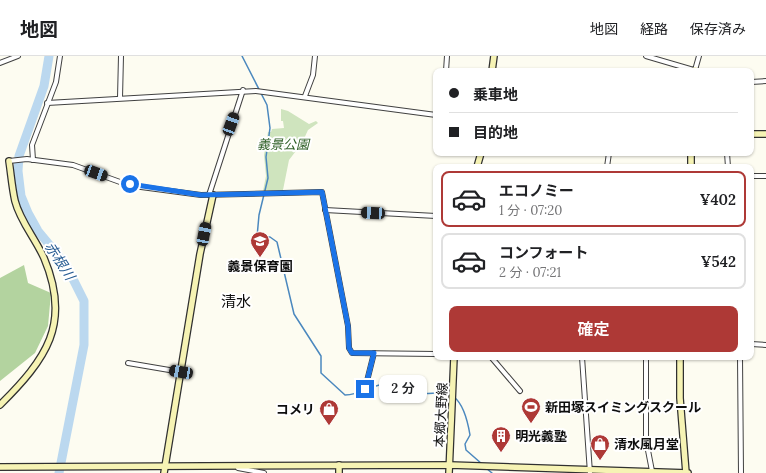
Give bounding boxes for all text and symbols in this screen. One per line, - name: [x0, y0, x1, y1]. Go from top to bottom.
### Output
- text: 地図: [20, 17, 58, 41]
- text: 地図: [590, 20, 618, 38]
- text: 経路: [640, 20, 668, 38]
- text: 保存済み: [690, 20, 746, 38]
- text: 乗車地: [473, 85, 518, 104]
- car: [221, 111, 241, 137]
- text: 目的地: [473, 123, 518, 142]
- park label: 義景公園: [257, 136, 311, 153]
- car: [83, 163, 109, 183]
- route start: [121, 175, 139, 193]
- icon: car: [451, 181, 487, 217]
- text: エコノミー: [499, 181, 574, 200]
- text: ¥402: [700, 190, 736, 209]
- text: 1 分 · 07:20: [499, 202, 562, 219]
- car: [361, 206, 385, 220]
- car: [196, 221, 212, 247]
- school or university icon: 義景保育園: [249, 230, 271, 258]
- water label: 赤根川: [41, 238, 80, 285]
- icon: car: [451, 243, 487, 279]
- text: コンフォート: [499, 243, 589, 262]
- text: ¥542: [701, 252, 736, 271]
- place label: 義景保育園: [227, 258, 293, 275]
- text: 2 分 · 07:21: [499, 264, 561, 281]
- district label: 清水: [221, 292, 251, 311]
- button: 確定: [449, 306, 738, 352]
- car: [168, 364, 194, 380]
- callout: 2 分: [379, 375, 427, 403]
- route end: [356, 380, 374, 398]
- text: 2 分: [391, 380, 415, 397]
- street label: 本郷大野線: [431, 382, 451, 448]
- sports icon: 新田塚スイミングスクール: [520, 396, 542, 424]
- shop icon: コメリ: [318, 398, 340, 426]
- place label: 新田塚スイミングスクール: [545, 399, 701, 416]
- place label: コメリ: [276, 401, 315, 418]
- building icon: 明光義塾: [490, 425, 512, 453]
- place label: 明光義塾: [515, 428, 567, 445]
- shop icon: 清水風月堂: [589, 433, 611, 461]
- place label: 清水風月堂: [614, 436, 679, 453]

